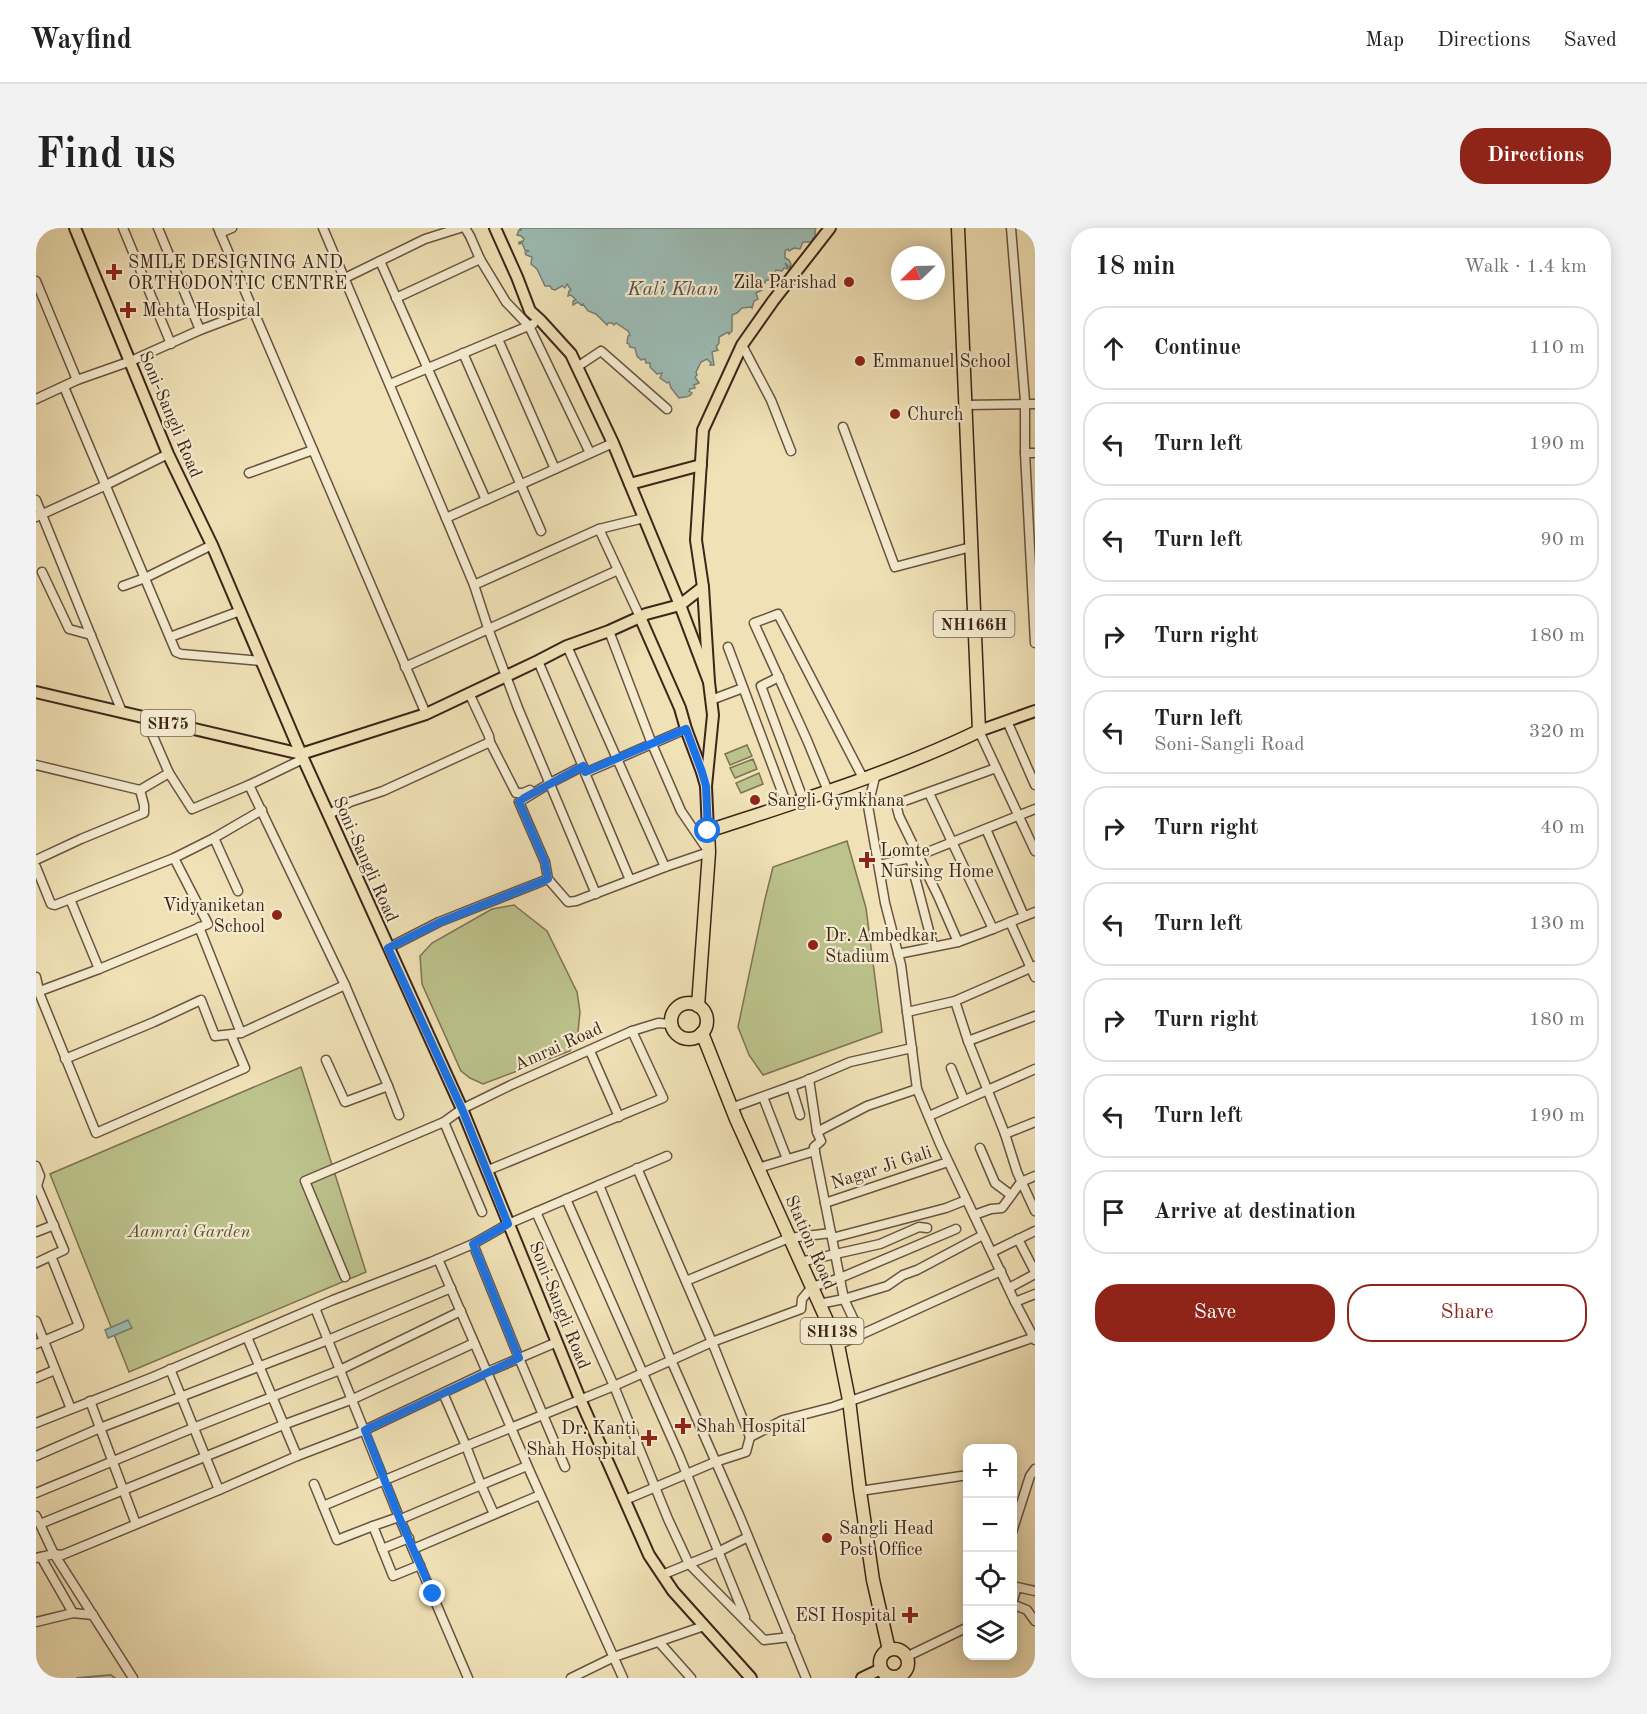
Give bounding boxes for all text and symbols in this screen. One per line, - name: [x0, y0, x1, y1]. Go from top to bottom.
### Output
- text: Wayfind: [30, 27, 132, 55]
- text: Map: [1365, 30, 1404, 51]
- text: Directions: [1437, 30, 1531, 51]
- text: Saved: [1564, 30, 1617, 51]
- button: Directions: [1460, 128, 1611, 184]
- text: Find us: [36, 135, 175, 177]
- north arrow: [891, 246, 945, 300]
- place label: SMILE DESIGNING AND ORTHODONTIC CENTRE: [128, 254, 347, 293]
- text: 18 min: [1095, 254, 1175, 280]
- text: Walk · 1.4 km: [1464, 257, 1587, 277]
- marker: SMILE DESIGNING AND ORTHODONTIC CENTRE: [105, 263, 123, 281]
- place label: Zila Parishad: [733, 274, 837, 292]
- marker: Zila Parishad: [842, 275, 856, 289]
- water label: Kali Khan: [626, 280, 719, 300]
- marker: Mehta Hospital: [119, 301, 137, 319]
- place label: Mehta Hospital: [142, 302, 261, 320]
- icon: ahead: [1097, 332, 1130, 365]
- text: Continue: [1154, 337, 1241, 359]
- text: 110 m: [1529, 338, 1585, 358]
- street label: Soni-Sangli Road: [135, 348, 205, 480]
- place label: Emmanuel School: [872, 353, 1011, 371]
- marker: Emmanuel School: [853, 354, 867, 368]
- place label: Church: [907, 406, 964, 424]
- marker: Church: [888, 407, 902, 421]
- icon: left: [1097, 428, 1130, 461]
- text: Turn left: [1154, 433, 1243, 455]
- text: 190 m: [1529, 434, 1585, 454]
- icon: left: [1097, 524, 1130, 557]
- text: Turn left: [1154, 529, 1243, 551]
- text: 90 m: [1540, 530, 1585, 550]
- road number: NH166H: [934, 611, 1014, 637]
- icon: right: [1097, 620, 1130, 653]
- text: Turn right: [1154, 625, 1258, 647]
- text: 180 m: [1529, 626, 1585, 646]
- text: Turn left: [1154, 708, 1243, 730]
- road number: SH75: [141, 710, 195, 736]
- icon: left: [1097, 716, 1130, 749]
- text: 320 m: [1529, 722, 1585, 742]
- text: Soni-Sangli Road: [1154, 735, 1305, 755]
- place label: Sangli Gymkhana: [767, 792, 905, 810]
- marker: Sangli Gymkhana: [748, 793, 762, 807]
- street label: Soni-Sangli Road: [329, 794, 401, 925]
- icon: right: [1097, 812, 1130, 845]
- route start: [694, 817, 720, 843]
- text: Turn right: [1154, 817, 1258, 839]
- text: 40 m: [1540, 818, 1585, 838]
- place label: Lomte Nursing Home: [880, 842, 994, 881]
- marker: Lomte Nursing Home: [858, 851, 876, 869]
- place label: Vidyaniketan School: [163, 897, 265, 936]
- marker: Vidyaniketan School: [270, 908, 284, 922]
- icon: left: [1097, 908, 1130, 941]
- text: Turn left: [1154, 913, 1243, 935]
- text: 130 m: [1529, 914, 1585, 934]
- place label: Dr. Ambedkar Stadium: [825, 927, 938, 966]
- marker: Dr. Ambedkar Stadium: [806, 938, 820, 952]
- icon: right: [1097, 1004, 1130, 1037]
- text: Turn right: [1154, 1009, 1258, 1031]
- text: 180 m: [1529, 1010, 1585, 1030]
- street label: Amrai Road: [512, 1020, 605, 1074]
- icon: left: [1097, 1100, 1130, 1133]
- text: Turn left: [1154, 1105, 1243, 1127]
- text: 190 m: [1529, 1106, 1585, 1126]
- street label: Nagar Ji Gali: [829, 1143, 934, 1193]
- street label: Station Road: [781, 1192, 839, 1292]
- icon: arrive: [1097, 1196, 1130, 1229]
- text: Arrive at destination: [1154, 1201, 1356, 1223]
- park label: Aamrai Garden: [127, 1223, 250, 1241]
- street label: Soni-Sangli Road: [525, 1239, 593, 1372]
- button: Save: [1095, 1284, 1335, 1342]
- button: Share: [1347, 1284, 1587, 1342]
- road number: SH138: [800, 1318, 864, 1344]
- marker: Shah Hospital: [674, 1417, 692, 1435]
- place label: Shah Hospital: [696, 1418, 806, 1436]
- place label: Dr. Kanti Shah Hospital: [526, 1420, 636, 1459]
- marker: Dr. Kanti Shah Hospital: [640, 1429, 658, 1447]
- map controls: [963, 1444, 1017, 1660]
- button: +: [963, 1444, 1017, 1498]
- button: −: [963, 1498, 1017, 1552]
- place label: Sangli Head Post Office: [839, 1520, 934, 1559]
- marker: Sangli Head Post Office: [820, 1531, 834, 1545]
- button: locate: [963, 1552, 1017, 1606]
- route end: [419, 1580, 445, 1606]
- marker: ESI Hospital: [901, 1606, 919, 1624]
- button: layers: [963, 1606, 1017, 1660]
- place label: ESI Hospital: [795, 1607, 896, 1625]

